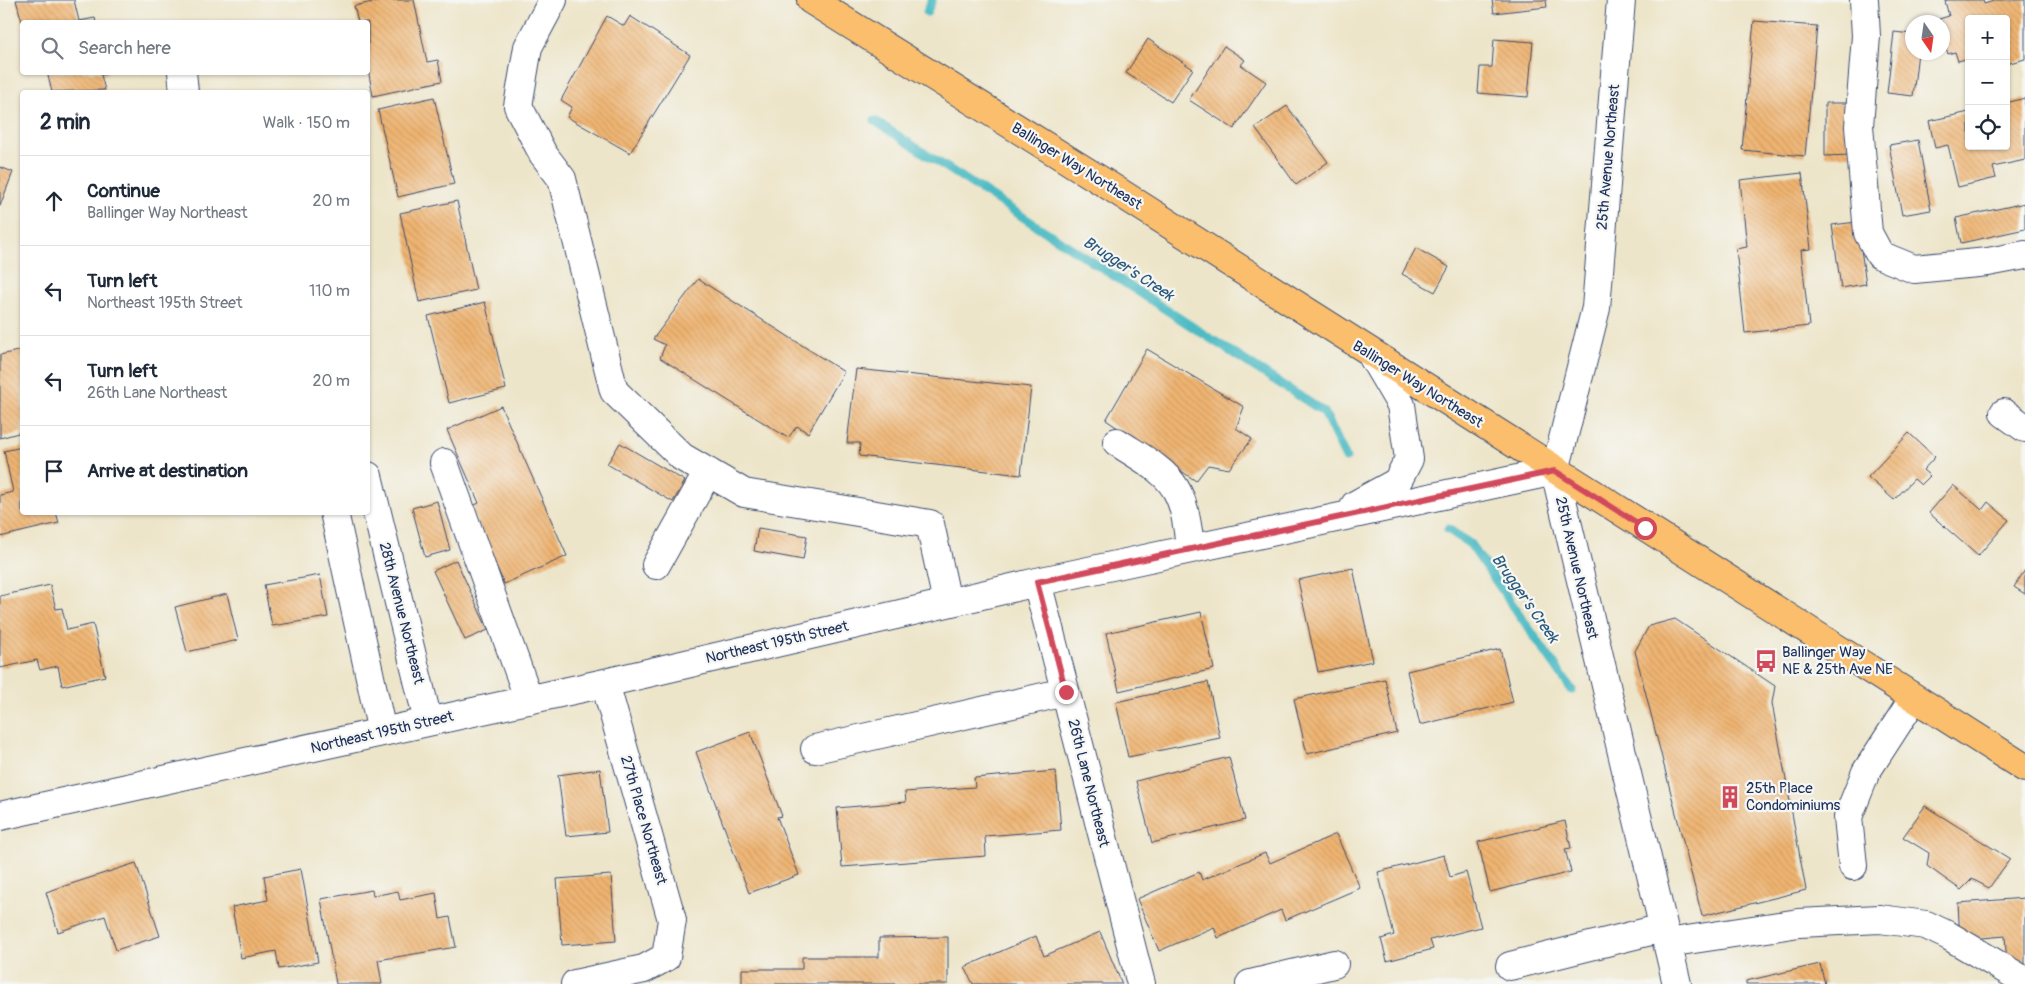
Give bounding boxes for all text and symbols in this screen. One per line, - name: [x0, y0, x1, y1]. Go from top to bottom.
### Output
- north arrow: [1905, 15, 1950, 60]
- map controls: [1965, 15, 2010, 150]
- button: +: [1965, 15, 2010, 60]
- search box: [20, 20, 370, 75]
- icon: search: [38, 34, 66, 62]
- text: Search here: [78, 36, 171, 60]
- button: −: [1965, 60, 2010, 105]
- street label: 25th Avenue Northeast: [1593, 83, 1624, 231]
- button: locate: [1965, 105, 2010, 150]
- text: 2 min: [40, 109, 90, 136]
- text: Walk · 150 m: [263, 113, 350, 133]
- street label: Ballinger Way Northeast: [1008, 119, 1146, 215]
- text: Continue: [87, 179, 160, 203]
- icon: ahead: [40, 187, 68, 215]
- text: 20 m: [312, 191, 350, 211]
- text: Ballinger Way Northeast: [87, 203, 247, 223]
- water label: Brugger's Creek: [1079, 232, 1179, 306]
- text: Turn left: [87, 269, 157, 293]
- icon: left: [40, 277, 68, 305]
- text: 110 m: [309, 281, 350, 301]
- text: Northeast 195th Street: [87, 293, 242, 313]
- street label: Ballinger Way Northeast: [1349, 337, 1487, 433]
- text: Turn left: [87, 359, 157, 383]
- icon: left: [40, 367, 68, 395]
- text: 20 m: [312, 371, 350, 391]
- text: 26th Lane Northeast: [87, 383, 227, 403]
- icon: arrive: [40, 457, 68, 485]
- text: Arrive at destination: [87, 459, 248, 483]
- street label: 25th Avenue Northeast: [1551, 495, 1602, 642]
- route start: [1634, 517, 1657, 540]
- street label: 28th Avenue Northeast: [375, 540, 429, 687]
- water label: Brugger's Creek: [1487, 550, 1564, 648]
- street label: Northeast 195th Street: [704, 617, 851, 668]
- place label: Ballinger Way NE & 25th Ave NE: [1782, 643, 1893, 679]
- bus stop icon: Ballinger Way NE & 25th Ave NE: [1753, 648, 1779, 674]
- route end: [1055, 681, 1078, 704]
- street label: Northeast 195th Street: [309, 707, 456, 758]
- street label: 26th Lane Northeast: [1063, 717, 1114, 850]
- street label: 27th Place Northeast: [616, 753, 671, 888]
- place label: 25th Place Condominiums: [1746, 779, 1841, 815]
- building icon: 25th Place Condominiums: [1717, 784, 1743, 810]

